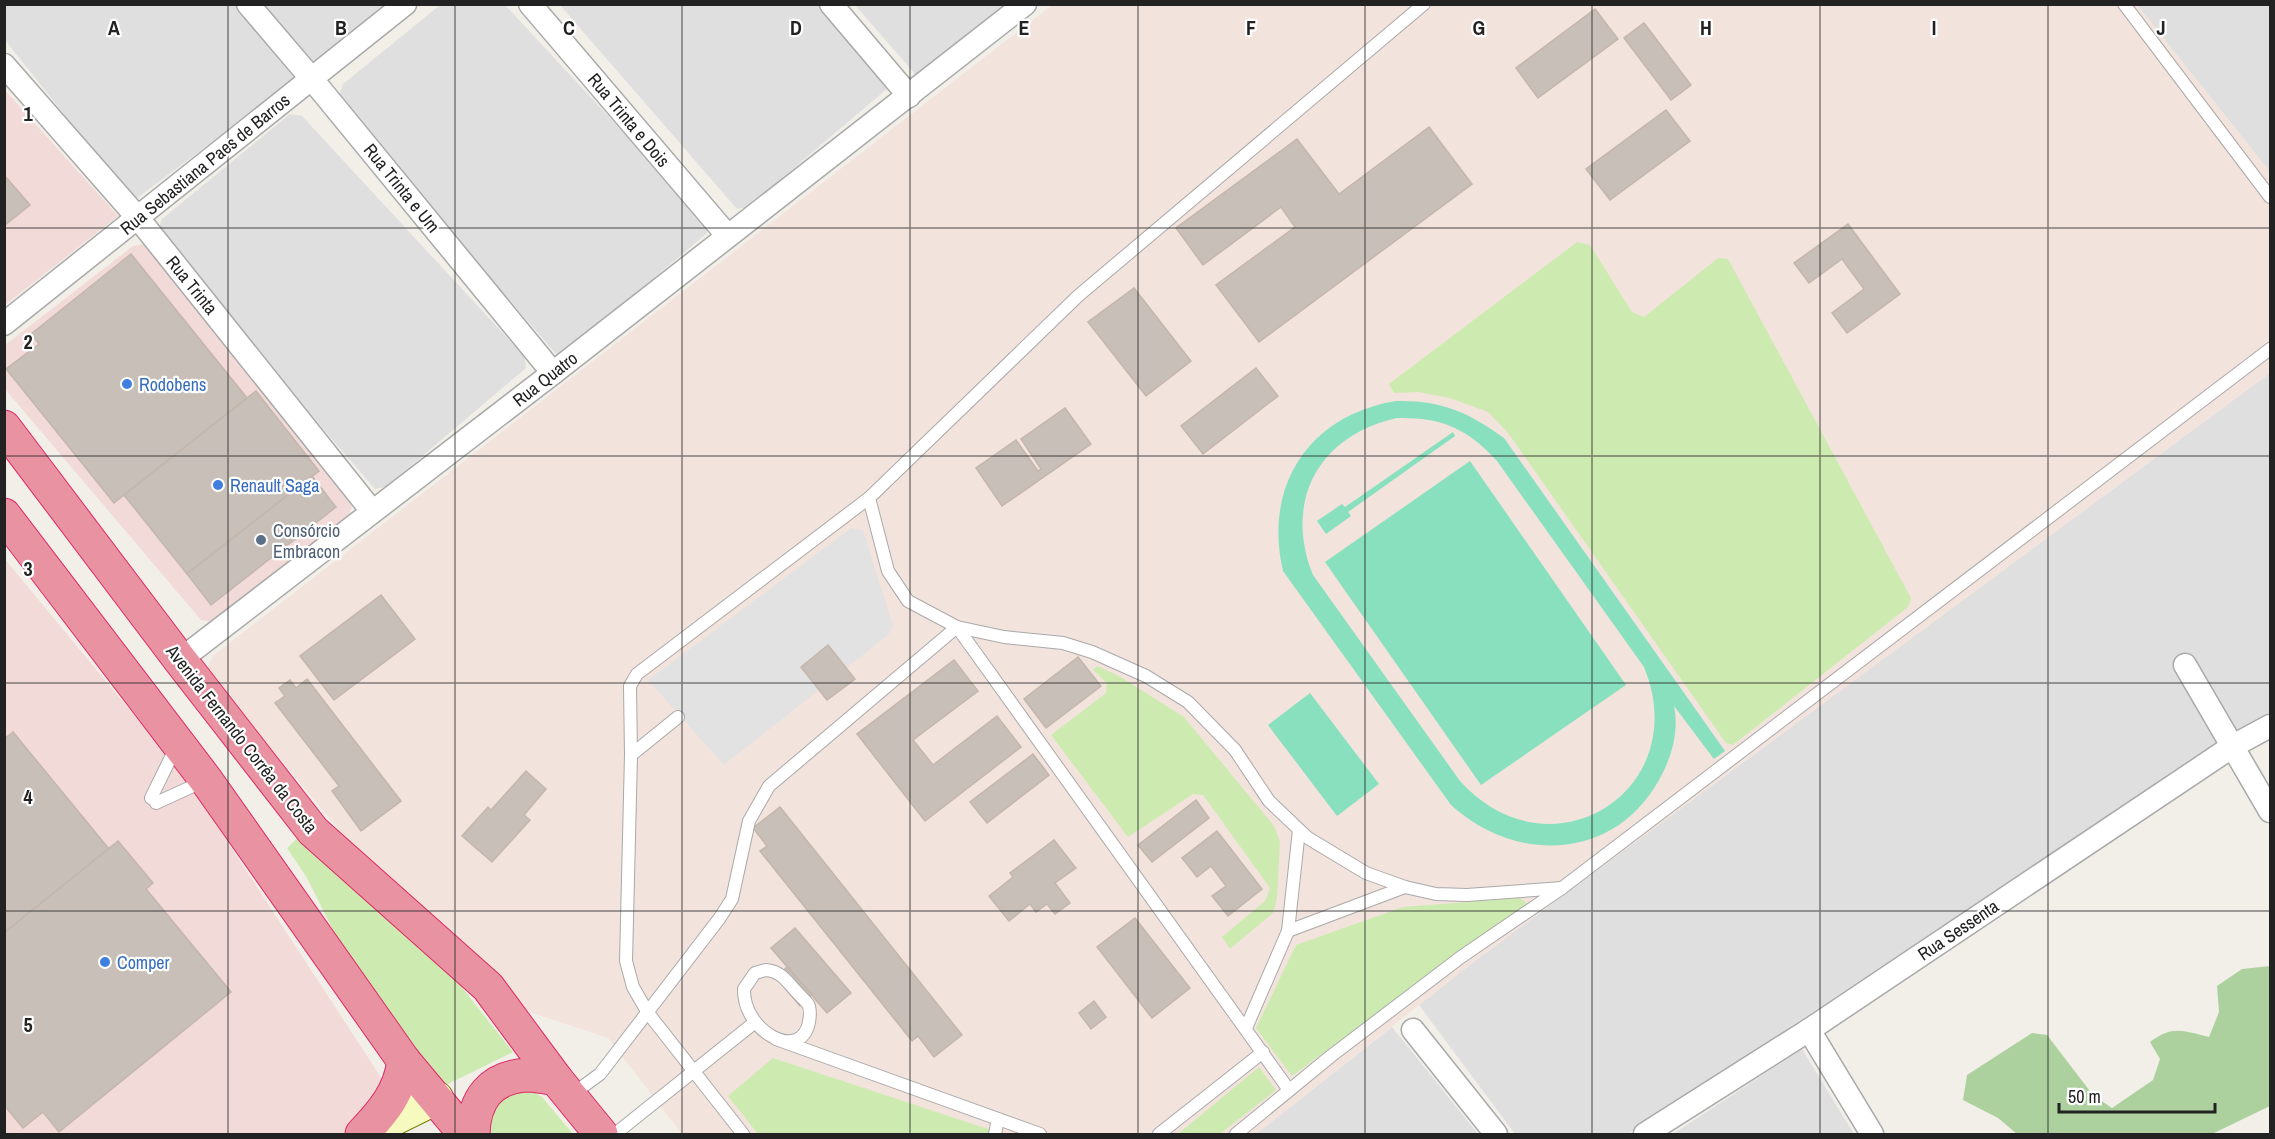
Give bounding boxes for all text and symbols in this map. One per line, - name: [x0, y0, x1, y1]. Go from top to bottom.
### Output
- text: A: [108, 14, 120, 41]
- text: B: [335, 14, 347, 41]
- text: C: [563, 14, 575, 41]
- text: D: [790, 14, 802, 41]
- text: E: [1019, 14, 1030, 41]
- text: F: [1246, 14, 1256, 41]
- text: G: [1473, 14, 1485, 41]
- text: H: [1700, 14, 1712, 41]
- text: I: [1932, 14, 1936, 41]
- text: J: [2156, 14, 2166, 41]
- street label: Rua Trinta e Dois: [582, 68, 676, 172]
- street label: Rua Sebastiana Paes de Barros: [115, 88, 295, 240]
- text: 1: [23, 100, 33, 127]
- street label: Rua Trinta e Um: [358, 138, 446, 238]
- street label: Rua Trinta: [161, 250, 223, 320]
- text: 2: [23, 328, 33, 355]
- street label: Rua Quatro: [507, 346, 583, 412]
- place label: Rodobens: [139, 372, 206, 397]
- marker: Rodobens: [120, 377, 134, 391]
- place label: Renault Saga: [230, 473, 319, 498]
- marker: Renault Saga: [211, 478, 225, 492]
- place label: Consórcio Embracon: [273, 518, 340, 564]
- marker: Consórcio Embracon: [254, 533, 268, 547]
- text: 3: [23, 555, 33, 582]
- street label: Avenida Fernando Corrêa da Costa: [160, 639, 324, 838]
- text: 4: [23, 783, 33, 810]
- street label: Rua Sessenta: [1913, 894, 2003, 966]
- place label: Comper: [117, 950, 170, 975]
- marker: Comper: [98, 955, 112, 969]
- text: 5: [23, 1011, 33, 1038]
- scale bar: [2059, 1076, 2215, 1114]
- text: 50 m: [2068, 1084, 2101, 1109]

